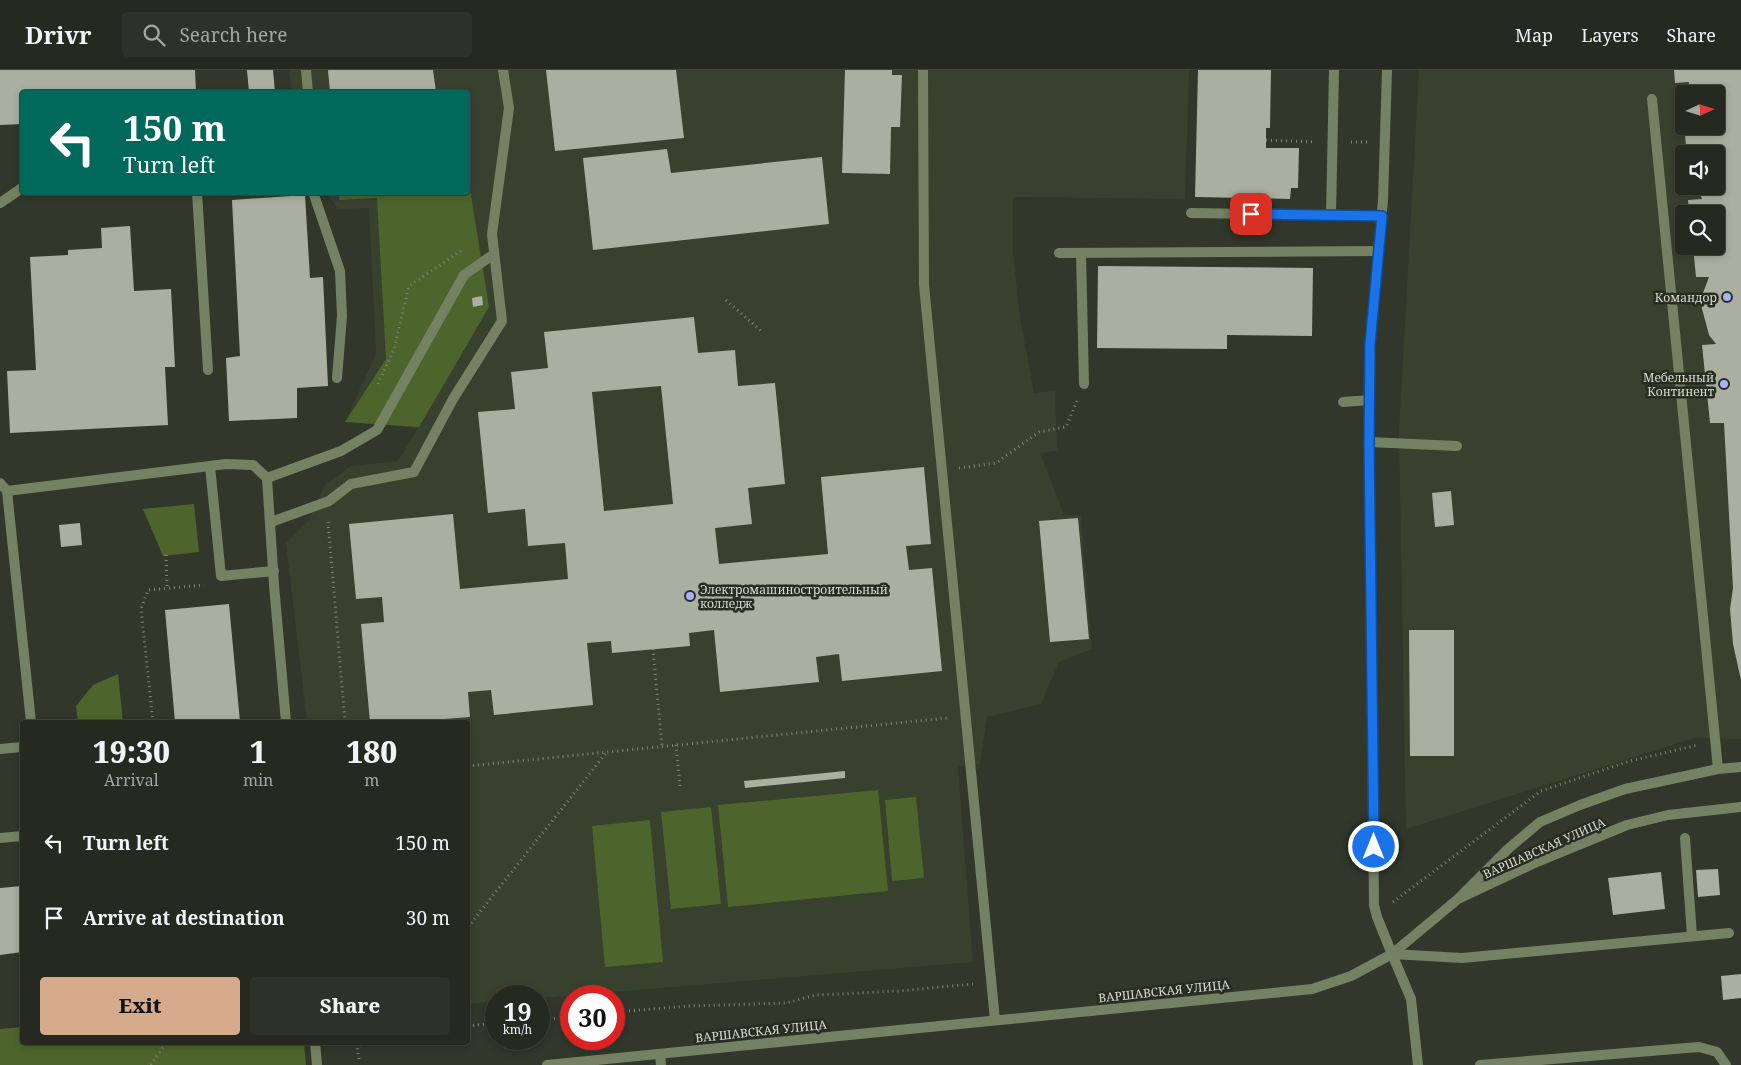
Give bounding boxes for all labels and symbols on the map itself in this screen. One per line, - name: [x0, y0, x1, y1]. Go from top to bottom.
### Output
- north arrow: [1675, 85, 1725, 135]
- pin: [1230, 193, 1272, 235]
- place label: Командор: [1655, 289, 1717, 306]
- marker: Командор: [1721, 291, 1733, 303]
- place label: Мебельный Континент: [1643, 369, 1715, 400]
- marker: Мебельный Континент: [1718, 378, 1730, 390]
- place label: Электромашиностроительный колледж: [700, 581, 888, 612]
- marker: Электромашиностроительный колледж: [684, 590, 696, 602]
- street label: ВАРШАВСКАЯ УЛИЦА: [1480, 813, 1608, 883]
- position arrow: [1347, 820, 1399, 872]
- street label: ВАРШАВСКАЯ УЛИЦА: [1097, 976, 1231, 1006]
- speed limit sign: 30: [560, 985, 625, 1050]
- street label: ВАРШАВСКАЯ УЛИЦА: [694, 1016, 828, 1046]

